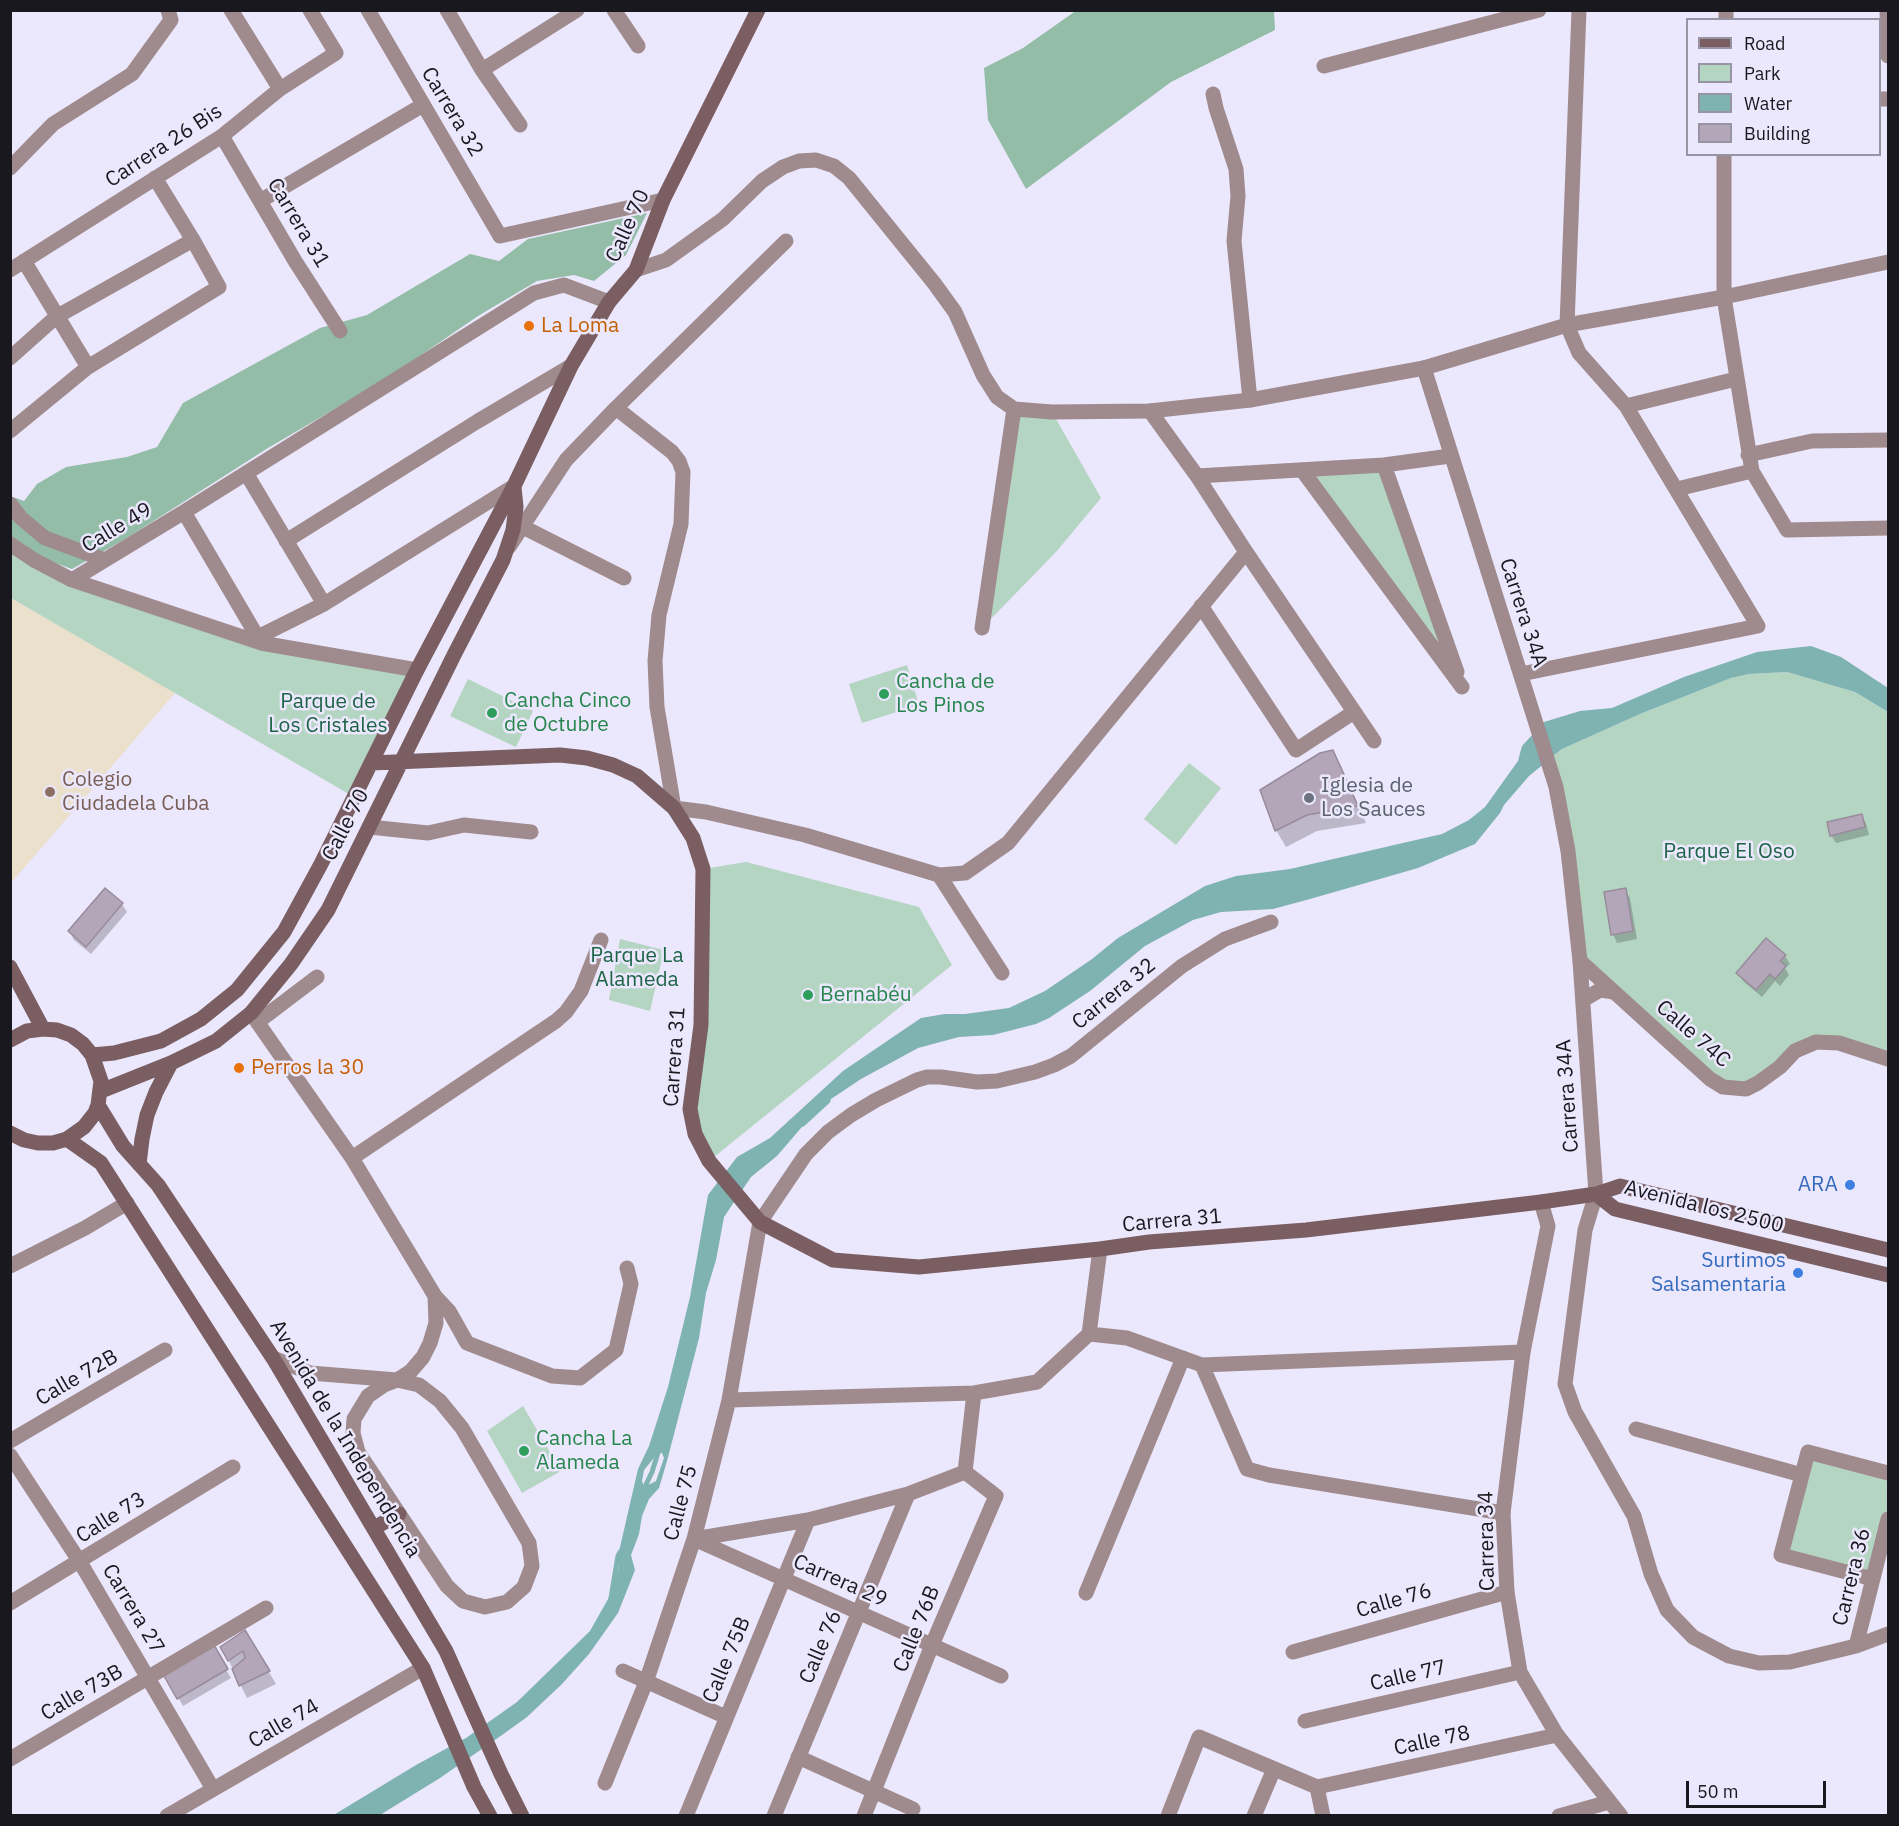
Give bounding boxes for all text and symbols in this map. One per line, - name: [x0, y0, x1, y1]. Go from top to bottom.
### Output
- legend: [1686, 18, 1881, 156]
- text: Road: [1744, 32, 1785, 55]
- text: Park: [1744, 62, 1780, 85]
- street label: Carrera 32: [415, 63, 489, 161]
- text: Water: [1744, 92, 1792, 115]
- street label: Carrera 26 Bis: [101, 99, 227, 193]
- text: Building: [1744, 122, 1810, 145]
- street label: Carrera 31: [261, 174, 335, 272]
- street label: Calle 70: [601, 186, 655, 266]
- place label: La Loma: [541, 313, 619, 339]
- marker: La Loma: [522, 319, 536, 333]
- street label: Calle 49: [77, 497, 157, 559]
- street label: Carrera 34A: [1493, 555, 1553, 671]
- place label: Cancha de Los Pinos: [896, 669, 995, 719]
- marker: Cancha de Los Pinos: [877, 687, 891, 701]
- place label: Cancha Cinco de Octubre: [504, 688, 631, 738]
- park label: Parque de Los Cristales: [268, 689, 388, 739]
- marker: Cancha Cinco de Octubre: [485, 706, 499, 720]
- place label: Colegio Ciudadela Cuba: [62, 767, 210, 817]
- place label: Iglesia de Los Sauces: [1321, 773, 1426, 823]
- marker: Colegio Ciudadela Cuba: [43, 785, 57, 799]
- street label: Calle 70: [317, 785, 375, 865]
- marker: Iglesia de Los Sauces: [1302, 791, 1316, 805]
- park label: Parque El Oso: [1663, 839, 1795, 865]
- park label: Parque La Alameda: [590, 943, 684, 993]
- street label: Carrera 32: [1067, 953, 1161, 1035]
- place label: Bernabéu: [820, 982, 912, 1008]
- marker: Bernabéu: [801, 988, 815, 1002]
- street label: Calle 74C: [1651, 995, 1735, 1073]
- street label: Carrera 31: [659, 1006, 691, 1108]
- street label: Carrera 34A: [1551, 1038, 1585, 1154]
- place label: Perros la 30: [251, 1055, 364, 1081]
- marker: Perros la 30: [232, 1061, 246, 1075]
- place label: ARA: [1798, 1172, 1838, 1198]
- street label: Avenida los 2500: [1622, 1175, 1786, 1239]
- marker: ARA: [1843, 1178, 1857, 1192]
- street label: Carrera 31: [1121, 1204, 1223, 1238]
- place label: Surtimos Salsamentaria: [1651, 1248, 1786, 1298]
- marker: Surtimos Salsamentaria: [1791, 1266, 1805, 1280]
- street label: Avenida de la Independencia: [264, 1315, 426, 1563]
- street label: Calle 72B: [31, 1344, 123, 1412]
- place label: Cancha La Alameda: [536, 1426, 633, 1476]
- marker: Cancha La Alameda: [517, 1444, 531, 1458]
- street label: Calle 75: [659, 1462, 703, 1544]
- street label: Calle 73: [72, 1487, 150, 1549]
- street label: Carrera 34: [1474, 1491, 1500, 1591]
- street label: Carrera 36: [1828, 1525, 1876, 1629]
- street label: Carrera 29: [789, 1549, 891, 1613]
- street label: Carrera 27: [96, 1560, 170, 1658]
- street label: Calle 76: [1353, 1578, 1435, 1624]
- street label: Calle 76B: [888, 1582, 946, 1676]
- street label: Calle 76: [794, 1607, 848, 1687]
- street label: Calle 75B: [698, 1613, 756, 1707]
- street label: Calle 77: [1368, 1655, 1448, 1697]
- street label: Calle 73B: [36, 1659, 128, 1727]
- street label: Calle 74: [244, 1694, 324, 1754]
- street label: Calle 78: [1392, 1721, 1472, 1761]
- scale bar: [1689, 1769, 1828, 1807]
- text: 50 m: [1697, 1780, 1739, 1803]

